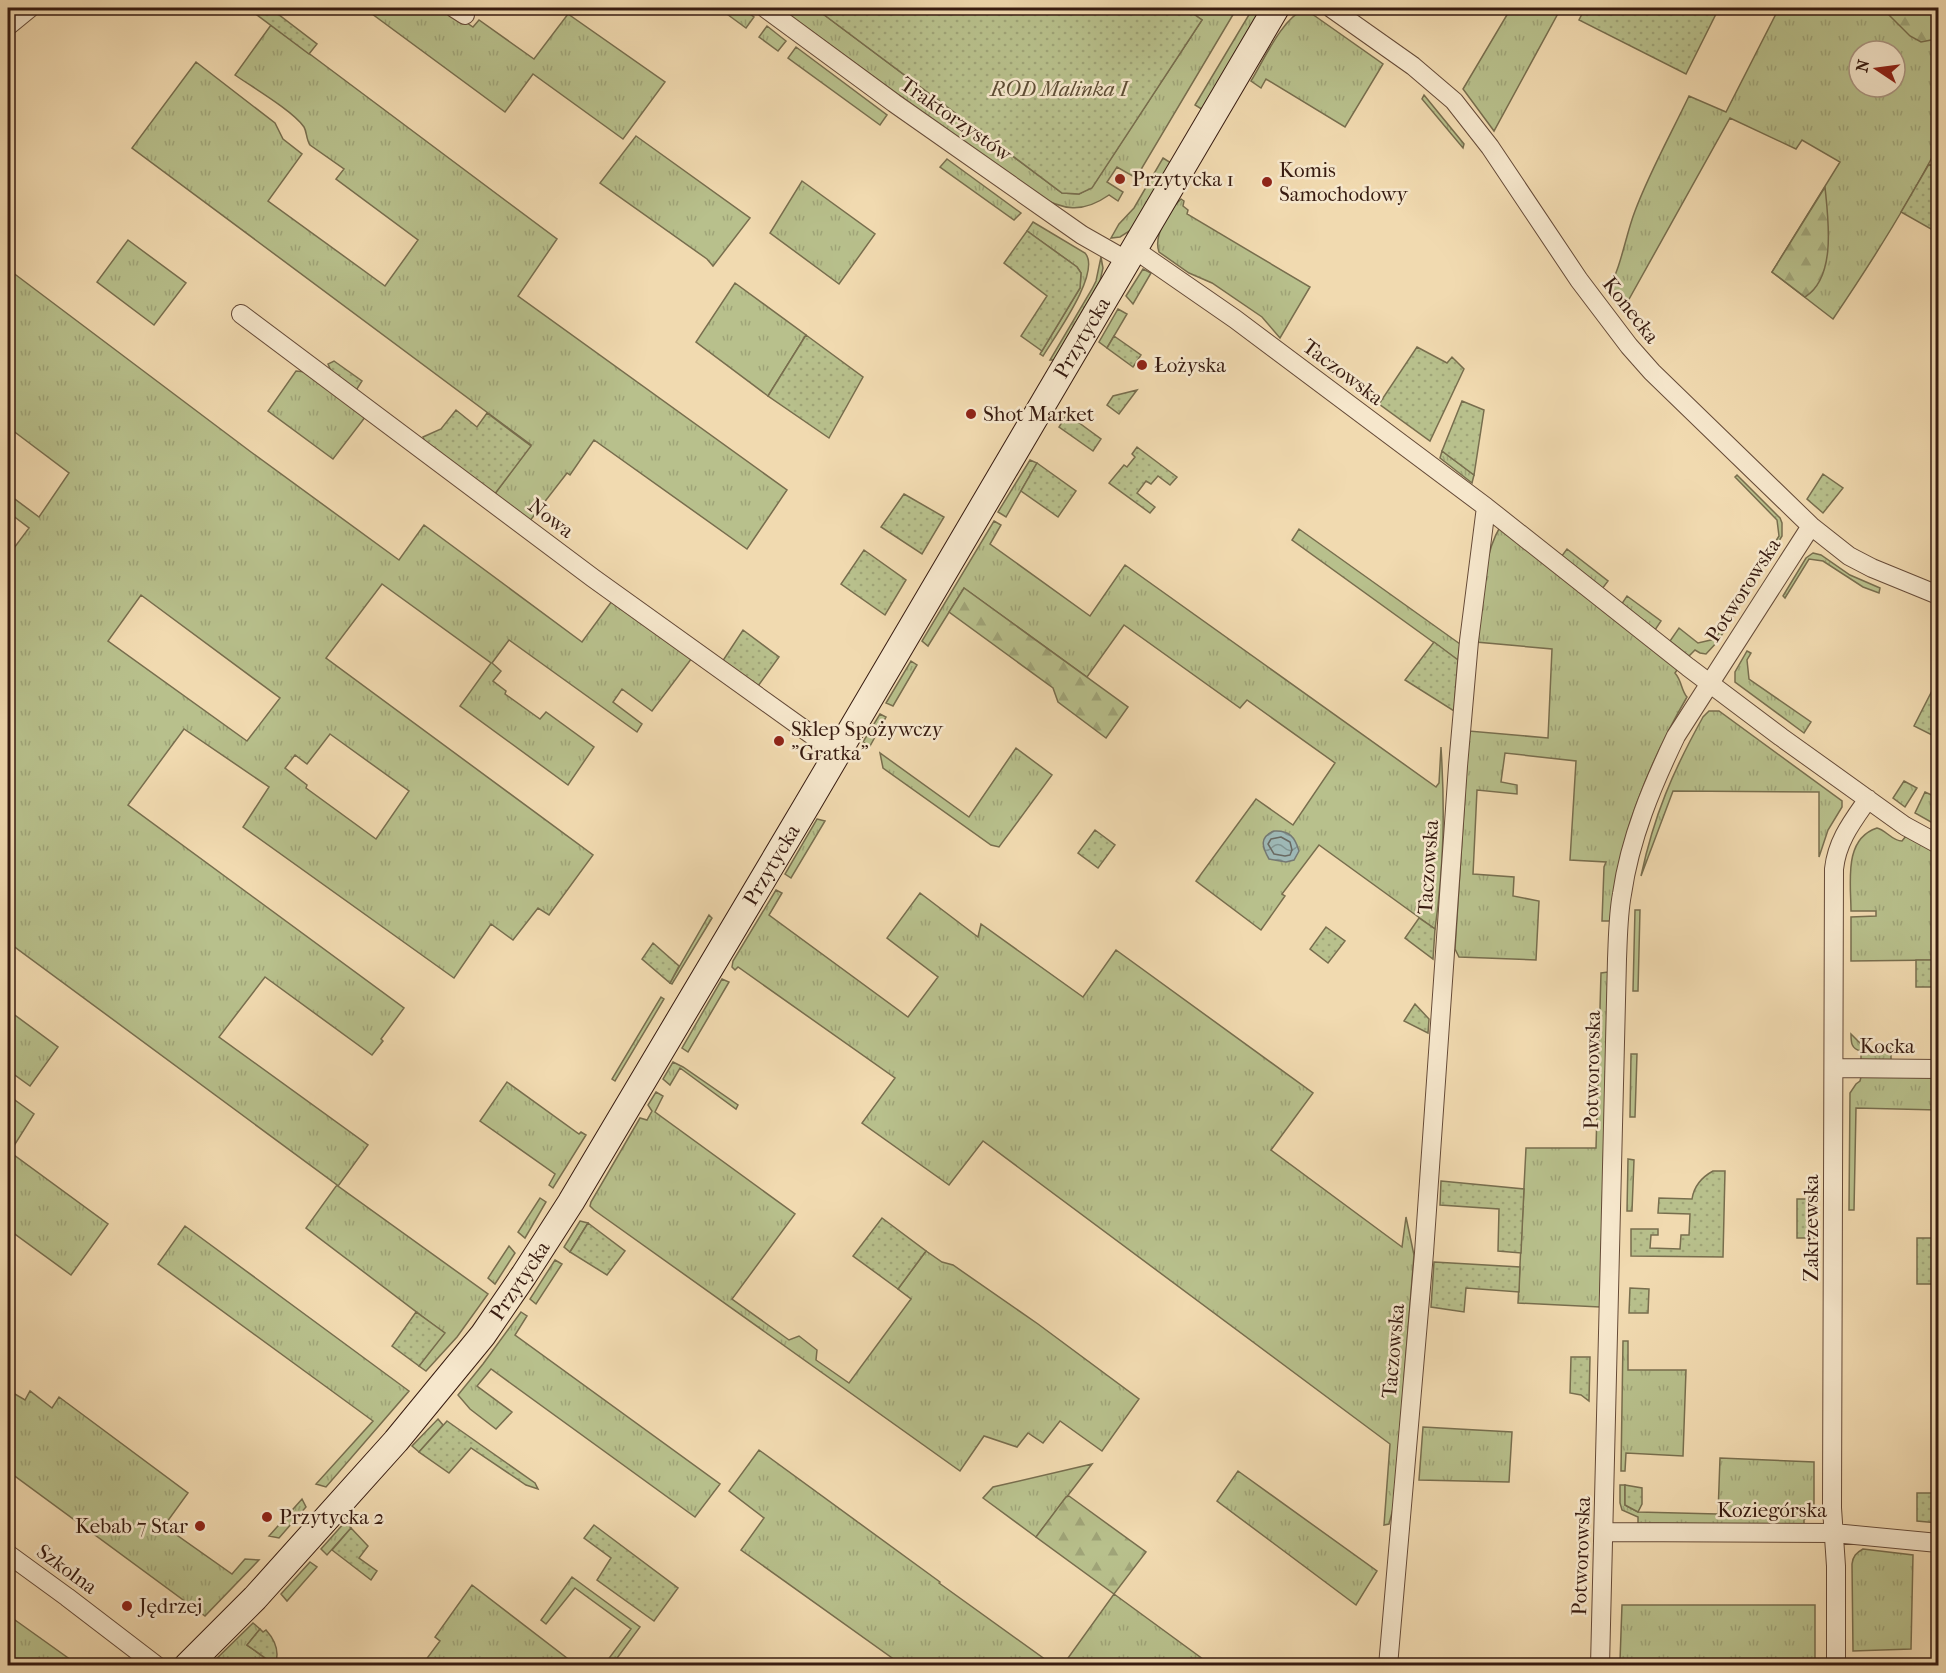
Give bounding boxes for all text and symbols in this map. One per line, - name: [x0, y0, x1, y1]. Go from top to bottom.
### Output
- north arrow: [1847, 39, 1907, 99]
- text: N: [1852, 57, 1874, 74]
- street label: Traktorzystów: [896, 72, 1017, 167]
- park label: ROD Malinka I: [988, 77, 1130, 101]
- place label: Komis Samochodowy: [1279, 158, 1408, 206]
- place label: Przytycka 1: [1132, 167, 1234, 191]
- marker: Przytycka 1: [1113, 172, 1127, 186]
- marker: Komis Samochodowy: [1260, 175, 1274, 189]
- street label: Konecka: [1598, 272, 1665, 348]
- street label: Przytycka: [1049, 292, 1115, 383]
- street label: Taczowska: [1298, 334, 1388, 410]
- place label: Łożyska: [1154, 353, 1226, 377]
- marker: Łożyska: [1135, 358, 1149, 372]
- place label: Shot Market: [983, 402, 1095, 426]
- marker: Shot Market: [964, 407, 978, 421]
- street label: Nowa: [523, 493, 579, 543]
- street label: Potworowska: [1701, 533, 1786, 646]
- place label: Sklep Spożywczy "Gratka": [791, 717, 944, 765]
- marker: Sklep Spożywczy "Gratka": [772, 734, 786, 748]
- street label: Taczowska: [1413, 819, 1443, 915]
- street label: Przytycka: [738, 820, 805, 910]
- street label: Potworowska: [1579, 1010, 1605, 1130]
- street label: Kocka: [1859, 1034, 1915, 1058]
- street label: Zakrzewska: [1799, 1174, 1823, 1282]
- street label: Przytycka: [485, 1236, 555, 1325]
- street label: Taczowska: [1377, 1302, 1409, 1399]
- street label: Potworowska: [1567, 1496, 1595, 1616]
- street label: Koziegórska: [1717, 1498, 1827, 1522]
- place label: Przytycka 2: [279, 1505, 385, 1529]
- marker: Przytycka 2: [260, 1510, 274, 1524]
- place label: Kebab 7 Star: [75, 1514, 188, 1538]
- marker: Kebab 7 Star: [193, 1519, 207, 1533]
- street label: Szkolna: [32, 1539, 102, 1599]
- place label: Jędrzej: [137, 1594, 202, 1618]
- marker: Jędrzej: [120, 1599, 134, 1613]

